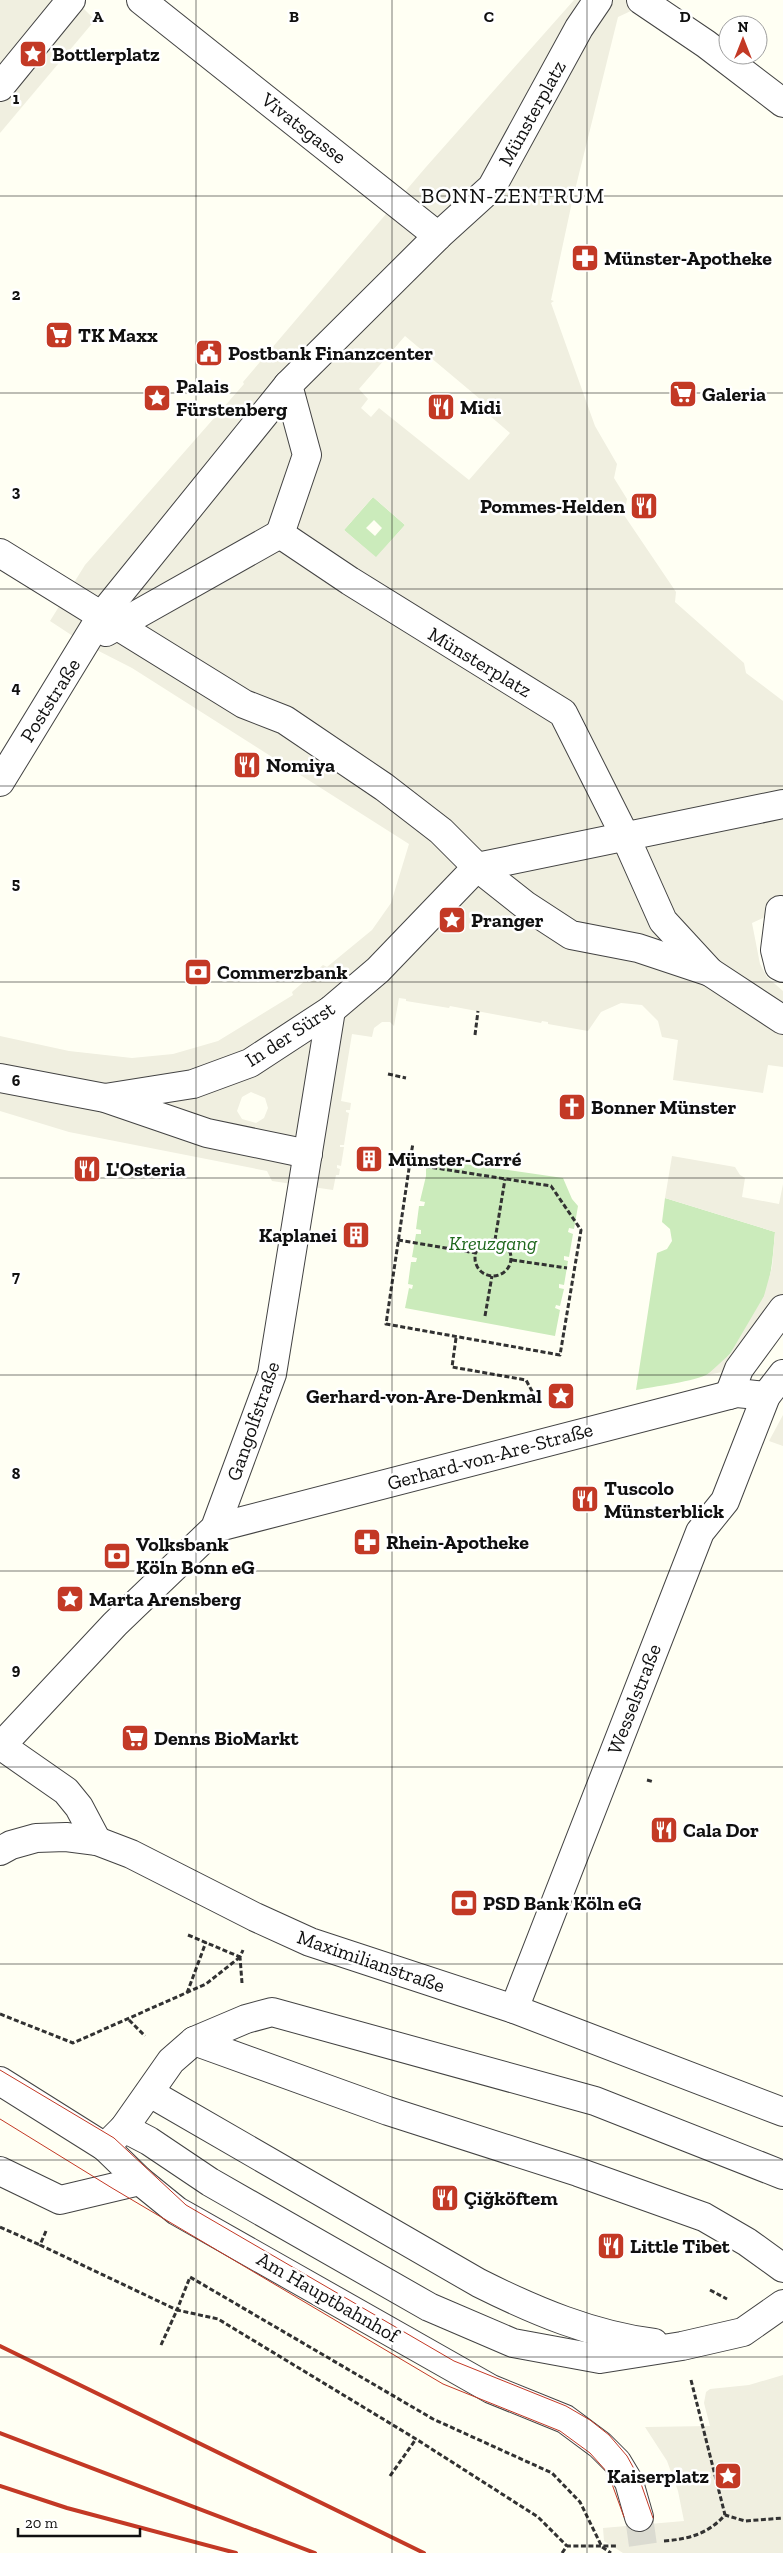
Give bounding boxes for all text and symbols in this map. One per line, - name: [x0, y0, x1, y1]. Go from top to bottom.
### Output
- text: A: [93, 7, 104, 26]
- text: B: [289, 7, 299, 26]
- text: C: [484, 7, 494, 26]
- text: D: [679, 7, 691, 26]
- north arrow: [718, 15, 768, 65]
- text: N: [738, 19, 749, 36]
- place icon: Bottlerplatz: [18, 39, 48, 69]
- place label: Bottlerplatz: [52, 42, 160, 66]
- street label: Münsterplatz: [493, 56, 571, 170]
- street label: Vivatsgasse: [256, 87, 351, 169]
- text: 1: [13, 89, 20, 108]
- district label: BONN-ZENTRUM: [421, 182, 605, 209]
- pharmacy icon: Münster-Apotheke: [570, 243, 600, 273]
- place label: Münster-Apotheke: [604, 246, 772, 270]
- text: 2: [12, 285, 21, 304]
- supermarket icon: TK Maxx: [44, 320, 74, 350]
- place label: TK Maxx: [78, 323, 158, 347]
- public building icon: Postbank Finanzcenter: [194, 338, 224, 368]
- place label: Postbank Finanzcenter: [228, 341, 433, 365]
- place label: Palais Fürstenberg: [176, 374, 288, 421]
- supermarket icon: Galeria: [668, 379, 698, 409]
- place label: Galeria: [702, 382, 766, 406]
- place icon: Palais Fürstenberg: [142, 383, 172, 413]
- restaurant icon: Midi: [426, 392, 456, 422]
- place label: Midi: [460, 395, 501, 419]
- text: 3: [12, 482, 21, 501]
- restaurant icon: Pommes-Helden: [629, 491, 659, 521]
- place label: Pommes-Helden: [480, 494, 625, 518]
- street label: Münsterplatz: [424, 622, 536, 702]
- street label: Poststraße: [15, 654, 85, 746]
- text: 4: [11, 678, 21, 697]
- restaurant icon: Nomiya: [232, 750, 262, 780]
- place label: Nomiya: [266, 753, 335, 777]
- text: 5: [12, 874, 20, 893]
- place icon: Pranger: [437, 905, 467, 935]
- place label: Pranger: [471, 908, 544, 932]
- bank icon: Commerzbank: [183, 957, 213, 987]
- place label: Commerzbank: [217, 960, 347, 984]
- street label: In der Sürst: [241, 996, 340, 1072]
- text: 6: [12, 1071, 21, 1090]
- church icon: Bonner Münster: [557, 1092, 587, 1122]
- place label: Bonner Münster: [591, 1095, 736, 1119]
- building icon: Münster-Carré: [354, 1144, 384, 1174]
- place label: Münster-Carré: [388, 1147, 522, 1171]
- restaurant icon: L'Osteria: [72, 1154, 102, 1184]
- place label: L'Osteria: [106, 1157, 186, 1181]
- building icon: Kaplanei: [341, 1220, 371, 1250]
- place label: Kaplanei: [259, 1223, 337, 1247]
- park label: Kreuzgang: [449, 1231, 538, 1255]
- text: 7: [12, 1267, 20, 1286]
- street label: Gangolfstraße: [221, 1358, 285, 1484]
- place icon: Gerhard-von-Are-Denkmal: [546, 1381, 576, 1411]
- place label: Gerhard-von-Are-Denkmal: [306, 1384, 542, 1408]
- street label: Gerhard-von-Are-Straße: [385, 1417, 595, 1495]
- text: 8: [12, 1464, 21, 1483]
- place label: Tuscolo Münsterblick: [604, 1476, 724, 1523]
- restaurant icon: Tuscolo Münsterblick: [570, 1484, 600, 1514]
- pharmacy icon: Rhein-Apotheke: [352, 1527, 382, 1557]
- place label: Rhein-Apotheke: [386, 1530, 529, 1554]
- place label: Volksbank Köln Bonn eG: [136, 1532, 255, 1579]
- bank icon: Volksbank Köln Bonn eG: [102, 1541, 132, 1571]
- place icon: Marta Arensberg: [55, 1584, 85, 1614]
- place label: Marta Arensberg: [89, 1587, 242, 1611]
- street label: Wesselstraße: [602, 1641, 666, 1757]
- text: 9: [12, 1660, 21, 1679]
- supermarket icon: Denns BioMarkt: [120, 1723, 150, 1753]
- place label: Denns BioMarkt: [154, 1726, 299, 1750]
- restaurant icon: Cala Dor: [649, 1815, 679, 1845]
- place label: Cala Dor: [683, 1818, 759, 1842]
- bank icon: PSD Bank Köln eG: [449, 1888, 479, 1918]
- place label: PSD Bank Köln eG: [483, 1891, 642, 1915]
- street label: Maximilianstraße: [294, 1924, 448, 1998]
- restaurant icon: Çiğköftem: [430, 2183, 460, 2213]
- place label: Çiğköftem: [464, 2186, 558, 2210]
- restaurant icon: Little Tibet: [596, 2231, 626, 2261]
- place label: Little Tibet: [630, 2234, 731, 2258]
- street label: Am Hauptbahnhof: [253, 2247, 405, 2348]
- place icon: Kaiserplatz: [713, 2461, 743, 2491]
- place label: Kaiserplatz: [607, 2464, 709, 2488]
- scale bar: [18, 2506, 140, 2538]
- text: 20 m: [25, 2514, 58, 2532]

